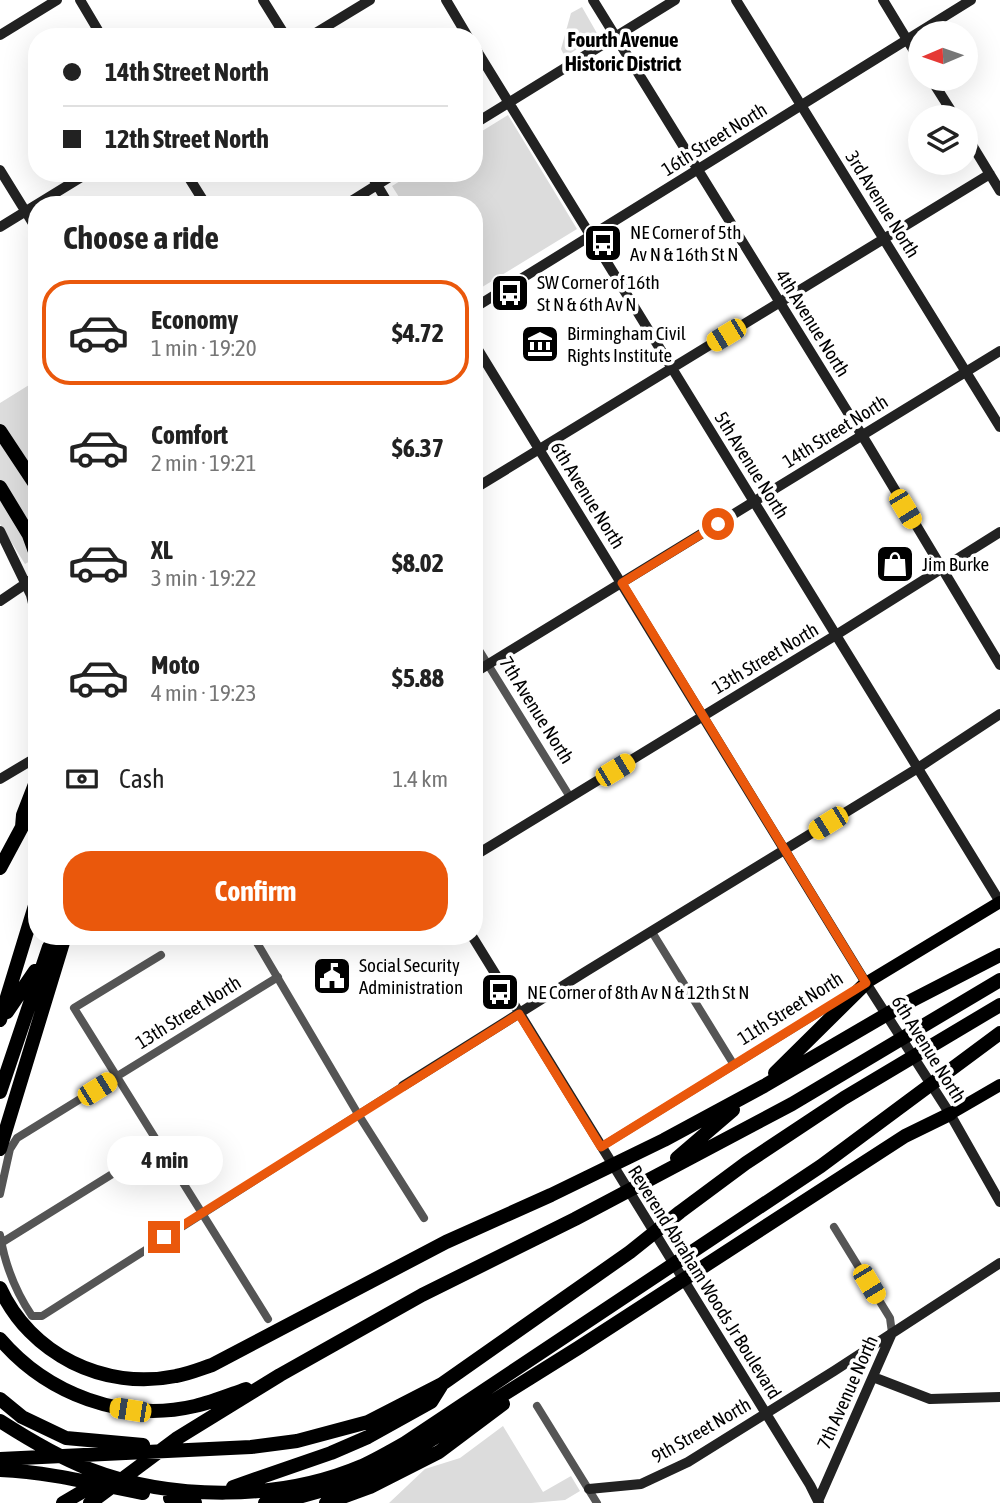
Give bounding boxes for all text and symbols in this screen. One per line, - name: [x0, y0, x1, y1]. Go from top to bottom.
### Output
- north arrow: [908, 21, 978, 91]
- map controls: [908, 21, 978, 175]
- district label: Fourth Avenue Historic District: [565, 27, 681, 75]
- text: 14th Street North: [105, 57, 269, 87]
- street label: 16th Street North: [657, 98, 771, 180]
- button: layers: [908, 105, 978, 175]
- text: 12th Street North: [105, 124, 269, 154]
- street label: 3rd Avenue North: [841, 147, 925, 261]
- text: Choose a ride: [63, 219, 219, 256]
- place label: NE Corner of 5th Av N & 16th St N: [630, 221, 741, 265]
- bus stop icon: NE Corner of 5th Av N & 16th St N: [582, 222, 624, 264]
- street label: 4th Avenue North: [771, 266, 855, 380]
- place label: SW Corner of 16th St N & 6th Av N: [537, 271, 660, 315]
- bus stop icon: SW Corner of 16th St N & 6th Av N: [489, 272, 531, 314]
- icon: car: [67, 301, 130, 364]
- text: Economy: [151, 305, 238, 335]
- car: [703, 315, 750, 355]
- text: $4.72: [392, 318, 444, 348]
- place label: Birmingham Civil Rights Institute: [567, 322, 686, 366]
- museum icon: Birmingham Civil Rights Institute: [519, 323, 561, 365]
- text: 1 min · 19:20: [151, 335, 257, 361]
- street label: 14th Street North: [778, 390, 892, 472]
- street label: 5th Avenue North: [710, 408, 794, 522]
- icon: car: [67, 416, 130, 479]
- text: Comfort: [151, 420, 228, 450]
- text: $6.37: [392, 433, 444, 463]
- street label: 6th Avenue North: [546, 438, 630, 552]
- text: 2 min · 19:21: [151, 450, 257, 476]
- car: [886, 486, 925, 532]
- route start: [702, 508, 734, 540]
- icon: car: [67, 531, 130, 594]
- text: XL: [151, 535, 173, 565]
- shop icon: Jim Burke: [874, 543, 916, 585]
- text: $8.02: [392, 548, 444, 578]
- place label: Jim Burke: [922, 553, 989, 575]
- text: 3 min · 19:22: [151, 565, 257, 591]
- street label: 13th Street North: [708, 618, 822, 698]
- icon: car: [67, 646, 130, 709]
- text: Moto: [151, 650, 200, 680]
- street label: 7th Avenue North: [495, 653, 579, 767]
- text: $5.88: [392, 663, 444, 693]
- text: 4 min · 19:23: [151, 680, 257, 706]
- car: [592, 750, 639, 790]
- icon: cash: [63, 760, 101, 798]
- text: Cash: [119, 764, 165, 794]
- text: 1.4 km: [392, 766, 448, 792]
- car: [805, 803, 852, 843]
- button: Confirm: [63, 851, 448, 931]
- place label: Social Security Administration: [359, 954, 463, 998]
- public building icon: Social Security Administration: [311, 955, 353, 997]
- street label: 11th Street North: [733, 967, 847, 1049]
- street label: 13th Street North: [131, 971, 245, 1053]
- bus stop icon: NE Corner of 8th Av N & 12th St N: [479, 971, 521, 1013]
- place label: NE Corner of 8th Av N & 12th St N: [527, 981, 750, 1003]
- street label: 6th Avenue North: [887, 992, 971, 1106]
- car: [74, 1069, 121, 1109]
- callout: 4 min: [106, 1136, 222, 1184]
- text: 4 min: [142, 1147, 188, 1173]
- street label: Reverend Abraham Woods Jr Boulevard: [624, 1161, 786, 1403]
- route end: [148, 1221, 180, 1253]
- car: [850, 1261, 889, 1307]
- street label: 7th Avenue North: [812, 1332, 882, 1452]
- street label: 9th Street North: [648, 1393, 754, 1467]
- car: [108, 1396, 153, 1424]

